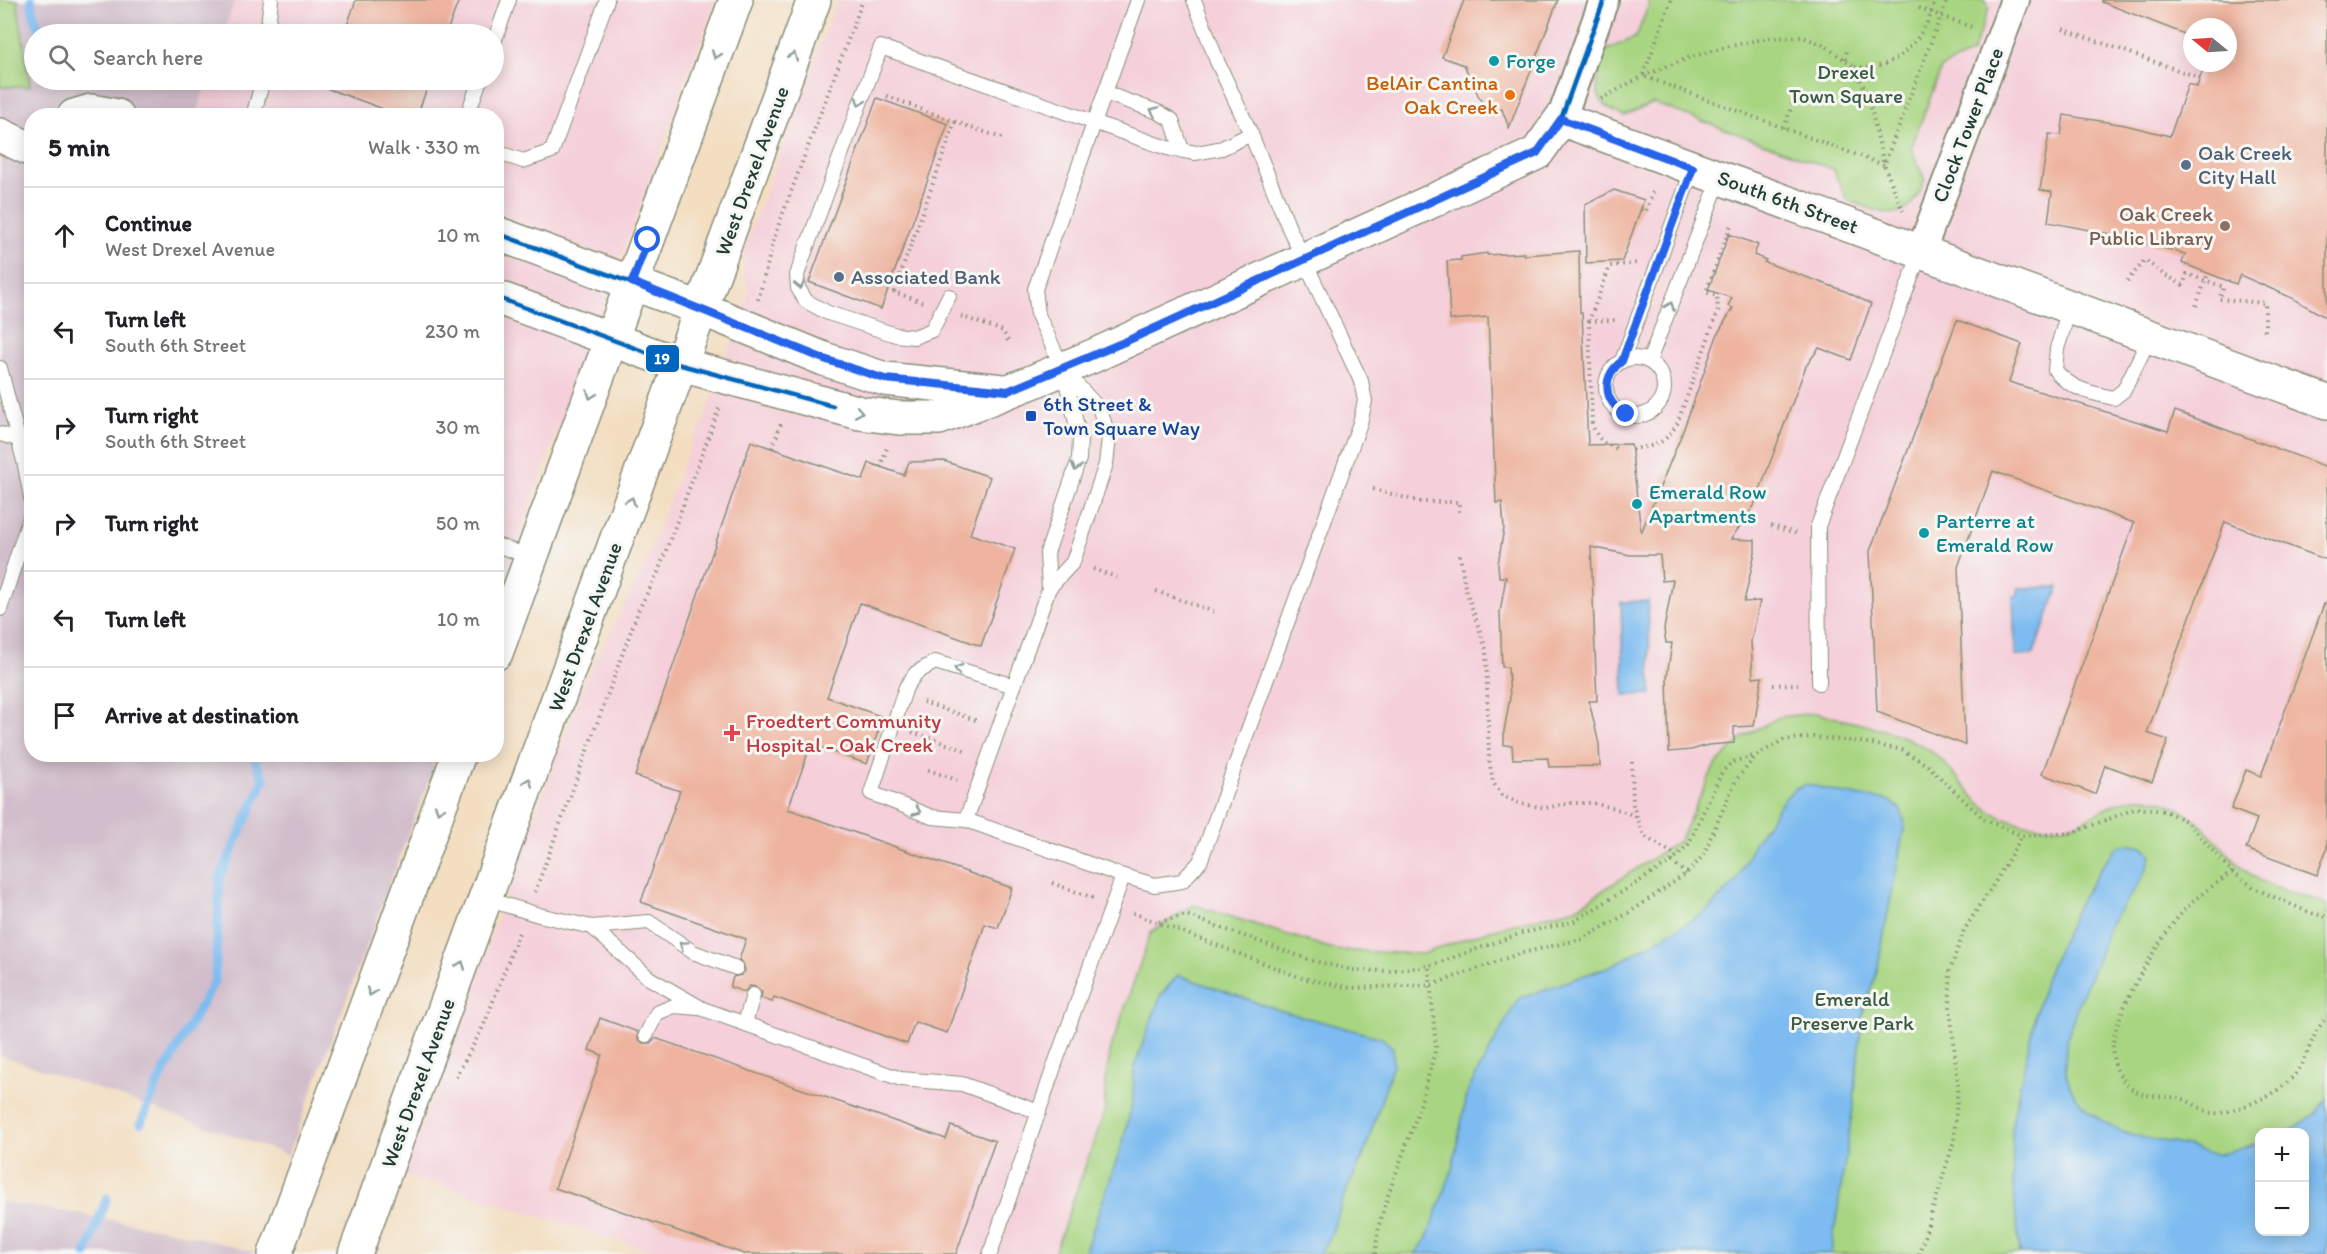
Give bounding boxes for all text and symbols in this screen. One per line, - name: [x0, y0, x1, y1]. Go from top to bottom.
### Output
- north arrow: [2183, 18, 2237, 72]
- search box: [24, 24, 504, 90]
- icon: search: [45, 41, 78, 74]
- text: Search here: [93, 44, 203, 71]
- street label: Clock Tower Place: [1927, 44, 2009, 206]
- place label: Forge: [1506, 48, 1556, 73]
- one-way arrow: [711, 49, 723, 60]
- one-way arrow: [786, 51, 799, 62]
- marker: Forge: [1487, 54, 1501, 68]
- park label: Drexel Town Square: [1789, 59, 1903, 108]
- place label: BelAir Cantina Oak Creek: [1366, 70, 1498, 119]
- street label: West Drexel Avenue: [709, 83, 794, 259]
- marker: BelAir Cantina Oak Creek: [1503, 88, 1517, 102]
- one-way arrow: [855, 96, 868, 107]
- one-way arrow: [1149, 106, 1160, 118]
- text: 5 min: [48, 131, 110, 163]
- text: Walk · 330 m: [368, 135, 480, 159]
- place label: Oak Creek City Hall: [2198, 140, 2292, 189]
- marker: Oak Creek City Hall: [2179, 158, 2193, 172]
- street label: South 6th Street: [1714, 164, 1862, 239]
- place label: Oak Creek Public Library: [2089, 201, 2213, 250]
- text: Continue: [105, 210, 192, 237]
- icon: ahead: [48, 219, 81, 252]
- marker: Oak Creek Public Library: [2218, 219, 2232, 233]
- text: 10 m: [437, 223, 480, 247]
- route start: [634, 226, 660, 252]
- text: West Drexel Avenue: [105, 237, 275, 261]
- place label: Associated Bank: [851, 264, 1001, 289]
- marker: Associated Bank: [832, 270, 846, 284]
- one-way arrow: [792, 280, 805, 290]
- one-way arrow: [1663, 301, 1675, 312]
- text: Turn left: [105, 306, 186, 333]
- icon: left: [48, 315, 81, 348]
- text: 230 m: [425, 319, 480, 343]
- text: South 6th Street: [105, 333, 246, 357]
- line badge: 19: [645, 344, 680, 373]
- text: 19: [654, 349, 670, 368]
- one-way arrow: [586, 389, 598, 400]
- place label: 6th Street & Town Square Way: [1043, 391, 1200, 440]
- route end: [1612, 400, 1638, 426]
- text: Turn right: [105, 402, 199, 429]
- one-way arrow: [854, 405, 864, 418]
- marker: 6th Street & Town Square Way: [1024, 409, 1038, 423]
- icon: right: [48, 411, 81, 444]
- text: 30 m: [435, 415, 480, 439]
- text: South 6th Street: [105, 429, 246, 453]
- one-way arrow: [1071, 461, 1083, 472]
- place label: Emerald Row Apartments: [1649, 479, 1766, 528]
- one-way arrow: [624, 496, 636, 507]
- marker: Emerald Row Apartments: [1630, 497, 1644, 511]
- icon: right: [48, 507, 81, 540]
- place label: Parterre at Emerald Row: [1936, 508, 2053, 557]
- text: Turn right: [105, 510, 199, 537]
- text: 50 m: [436, 511, 480, 535]
- marker: Parterre at Emerald Row: [1917, 526, 1931, 540]
- street label: West Drexel Avenue: [542, 539, 627, 715]
- icon: left: [48, 603, 81, 636]
- text: Turn left: [105, 606, 186, 633]
- text: 10 m: [437, 607, 480, 631]
- one-way arrow: [953, 664, 964, 676]
- icon: arrive: [48, 699, 81, 732]
- text: Arrive at destination: [105, 702, 299, 729]
- place label: Froedtert Community Hospital - Oak Creek: [746, 708, 941, 757]
- marker: Froedtert Community Hospital - Oak Creek: [723, 724, 741, 742]
- one-way arrow: [521, 777, 534, 788]
- one-way arrow: [433, 804, 446, 814]
- one-way arrow: [912, 804, 922, 817]
- one-way arrow: [678, 941, 689, 952]
- one-way arrow: [454, 960, 467, 971]
- one-way arrow: [366, 986, 379, 997]
- park label: Emerald Preserve Park: [1790, 986, 1914, 1035]
- street label: West Drexel Avenue: [375, 995, 460, 1171]
- map controls: [2255, 1128, 2309, 1236]
- button: +: [2255, 1128, 2309, 1182]
- button: −: [2255, 1182, 2309, 1236]

